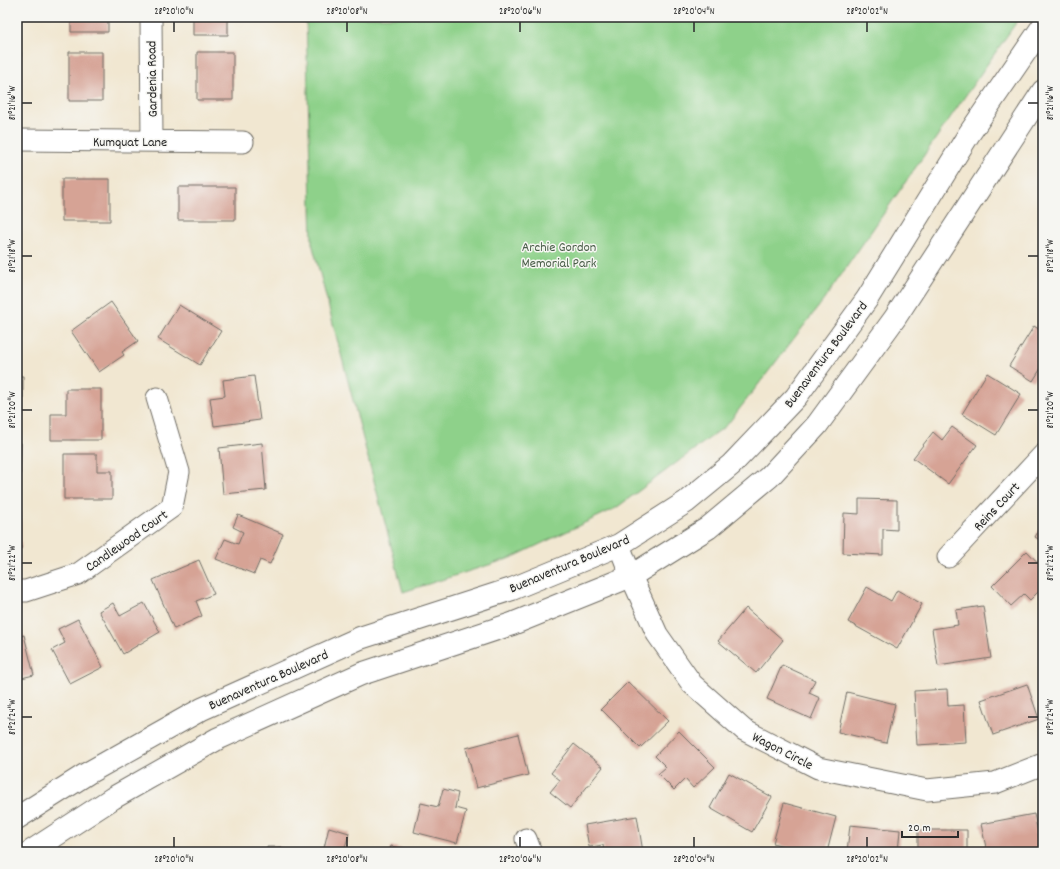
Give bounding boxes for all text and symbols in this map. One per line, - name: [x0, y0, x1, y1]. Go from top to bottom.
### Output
- text: 28°20'10"N: [154, 5, 194, 19]
- text: 28°20'08"N: [326, 5, 368, 19]
- text: 28°20'06"N: [499, 5, 541, 19]
- text: 28°20'04"N: [673, 5, 715, 19]
- text: 28°20'02"N: [846, 5, 888, 19]
- street label: Gardenia Road: [142, 41, 164, 117]
- text: 81°21'16"W: [6, 86, 20, 120]
- text: 81°21'16"W: [1044, 86, 1058, 120]
- street label: Kumquat Lane: [93, 133, 167, 153]
- park label: Archie Gordon Memorial Park: [522, 238, 597, 274]
- text: 81°21'18"W: [6, 239, 20, 273]
- text: 81°21'18"W: [1044, 239, 1058, 273]
- street label: Buenaventura Boulevard: [780, 298, 873, 413]
- text: 81°21'20"W: [6, 391, 20, 429]
- text: 81°21'20"W: [1044, 391, 1058, 429]
- street label: Reins Court: [969, 478, 1025, 536]
- street label: Candlewood Court: [82, 506, 173, 578]
- street label: Buenaventura Boulevard: [506, 530, 633, 599]
- text: 81°21'22"W: [6, 545, 20, 581]
- text: 81°21'22"W: [1044, 545, 1058, 581]
- street label: Buenaventura Boulevard: [206, 645, 332, 716]
- text: 81°21'24"W: [6, 699, 20, 735]
- text: 81°21'24"W: [1044, 699, 1058, 735]
- street label: Wagon Circle: [748, 728, 816, 776]
- scale bar: [902, 813, 958, 839]
- text: 20 m: [908, 820, 931, 837]
- text: 28°20'10"N: [154, 853, 194, 867]
- text: 28°20'08"N: [326, 853, 368, 867]
- text: 28°20'06"N: [499, 853, 541, 867]
- text: 28°20'04"N: [673, 853, 715, 867]
- text: 28°20'02"N: [846, 853, 888, 867]

